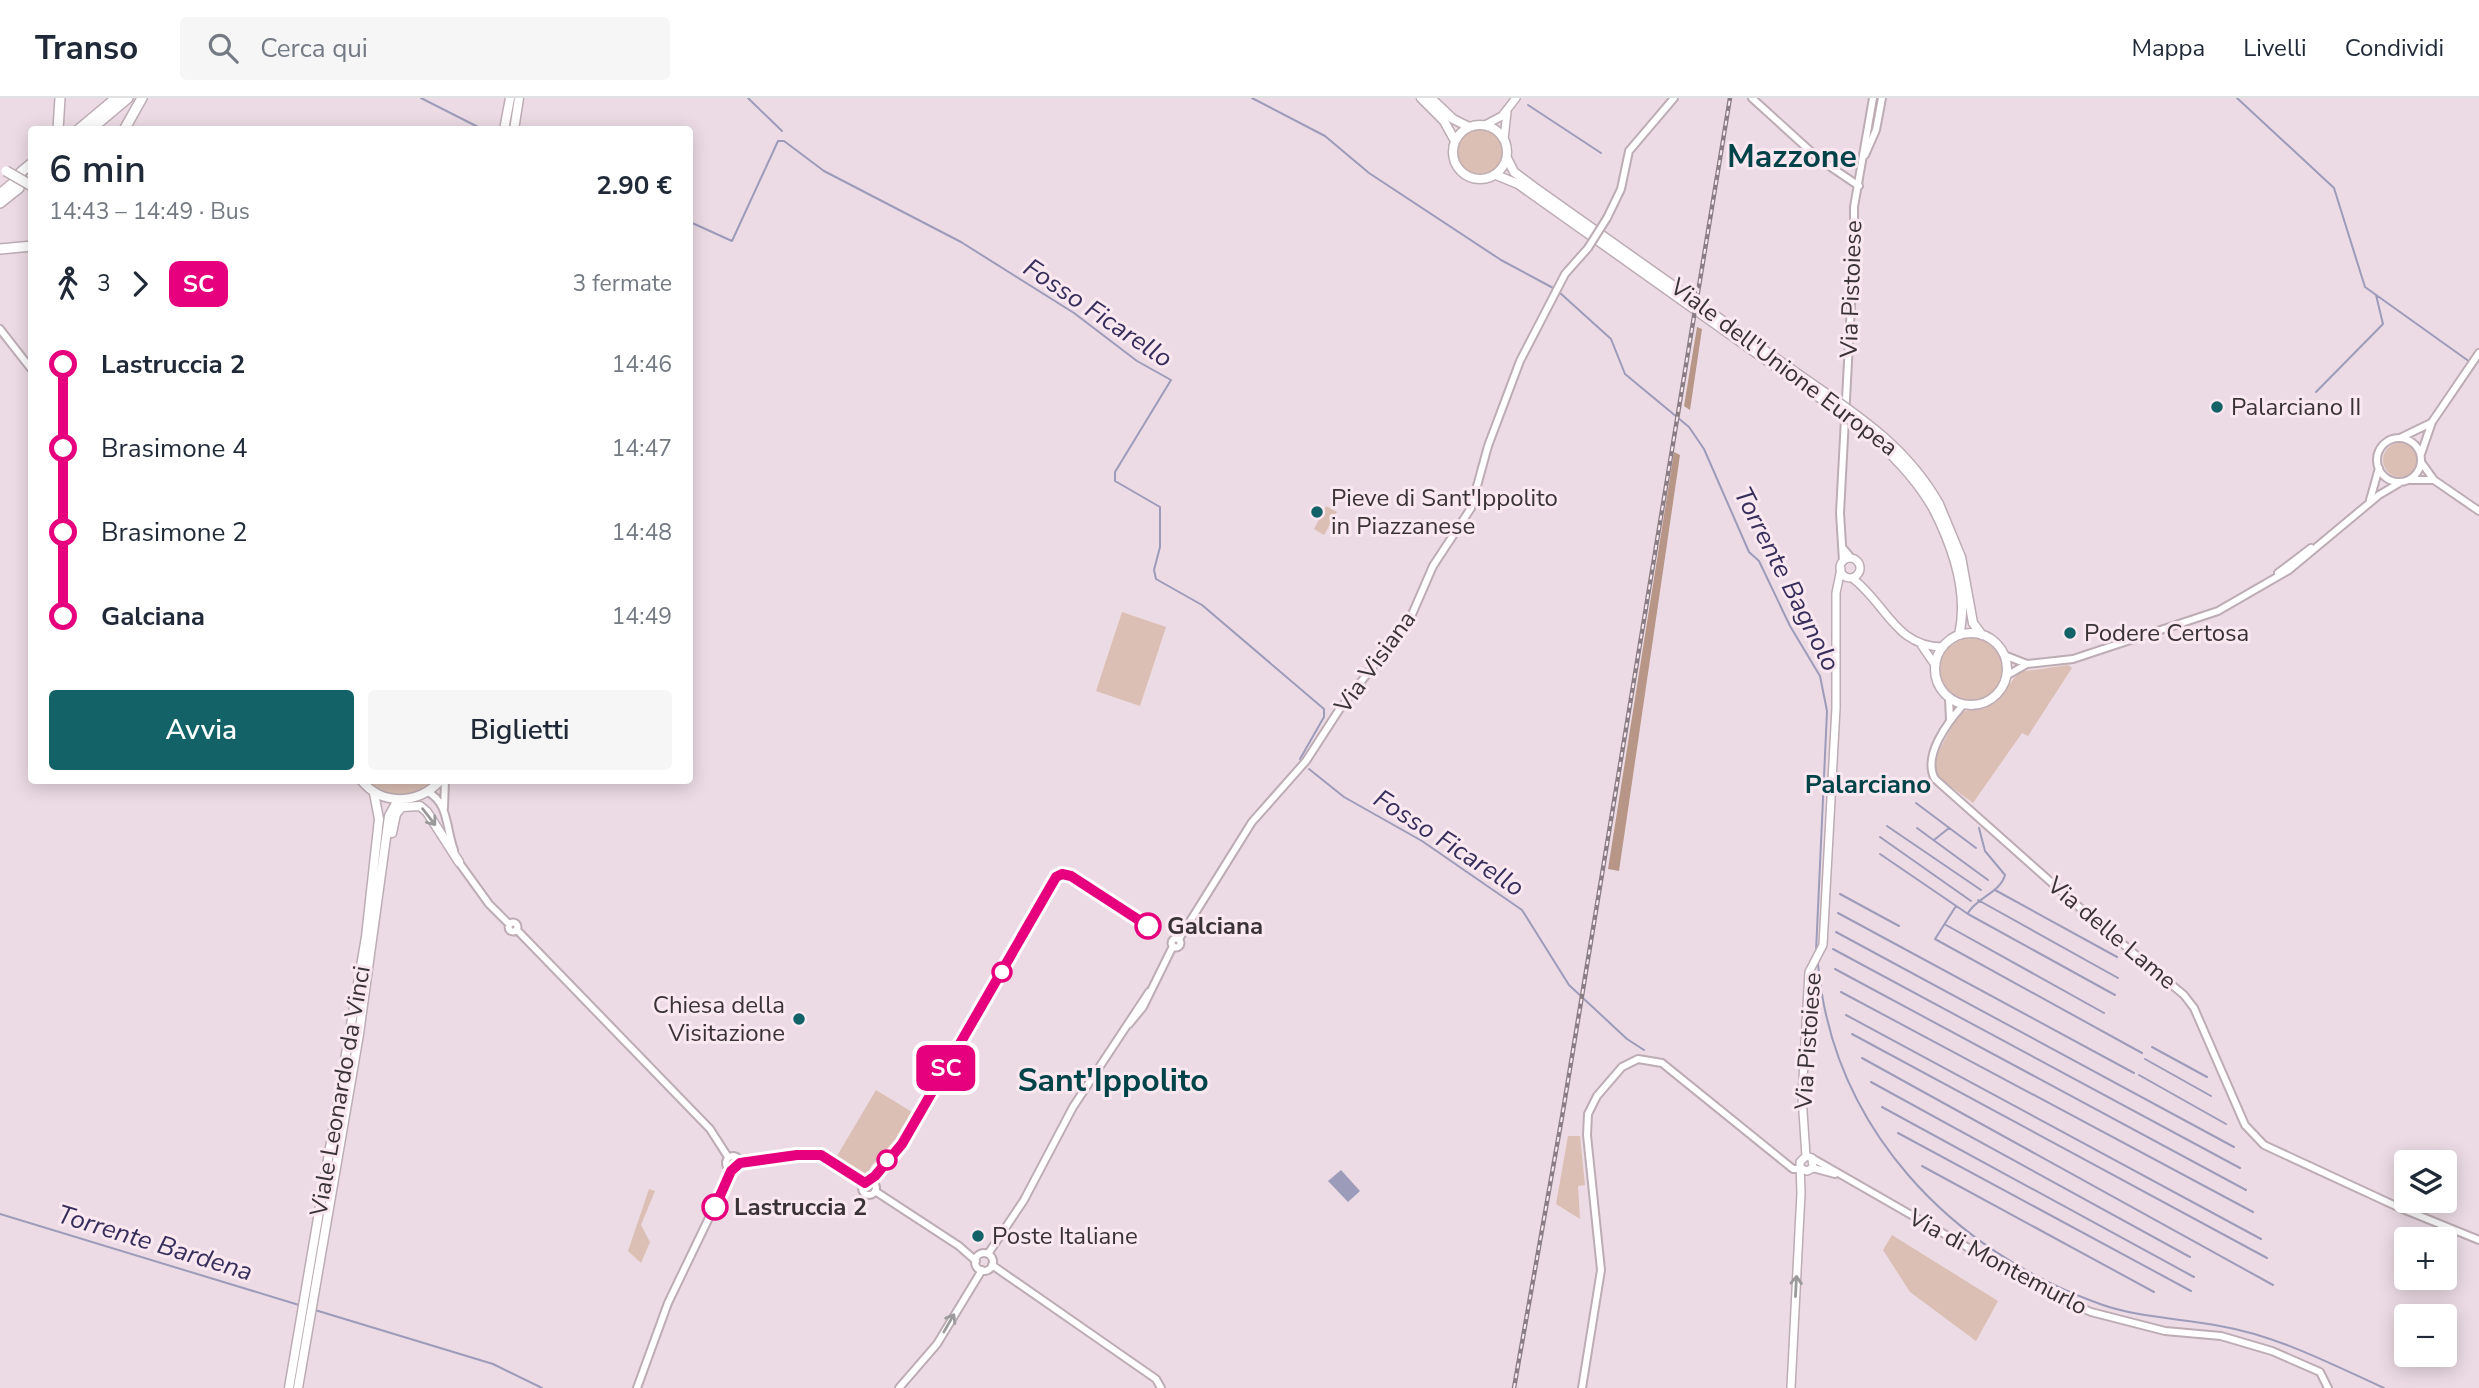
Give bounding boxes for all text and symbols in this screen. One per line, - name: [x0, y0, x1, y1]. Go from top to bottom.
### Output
- search box: [180, 17, 670, 80]
- text: Transo: [35, 26, 138, 71]
- icon: search: [204, 29, 242, 67]
- text: Cerca qui: [260, 31, 368, 66]
- text: Mappa: [2131, 32, 2205, 64]
- text: Livelli: [2243, 32, 2307, 64]
- text: Condividi: [2345, 32, 2444, 64]
- district label: Mazzone: [1727, 135, 1857, 178]
- text: 6 min: [49, 144, 146, 195]
- text: 2.90 €: [596, 168, 672, 203]
- text: 14:43 – 14:49 · Bus: [49, 196, 250, 227]
- street label: Via Pistoiese: [1833, 220, 1869, 359]
- water label: Fosso Ficarello: [1016, 250, 1180, 376]
- icon: walk: [49, 265, 87, 303]
- icon: forward: [121, 265, 159, 303]
- text: 3: [97, 268, 111, 299]
- text: SC: [183, 268, 214, 300]
- text: 3 fermate: [572, 268, 672, 299]
- street label: Viale dell'Unione Europea: [1663, 270, 1904, 463]
- text: Lastruccia 2: [101, 347, 245, 382]
- text: 14:46: [612, 349, 672, 380]
- place label: Palarciano II: [2231, 391, 2361, 423]
- marker: Palarciano II: [2209, 399, 2225, 415]
- text: Brasimone 4: [101, 431, 248, 466]
- text: 14:47: [612, 433, 672, 464]
- water label: Torrente Bagnolo: [1725, 481, 1849, 677]
- place label: Pieve di Sant'Ippolito in Piazzanese: [1331, 482, 1558, 542]
- marker: Pieve di Sant'Ippolito in Piazzanese: [1309, 504, 1325, 520]
- text: Brasimone 2: [101, 515, 248, 550]
- text: 14:48: [612, 517, 672, 548]
- text: Galciana: [101, 599, 205, 634]
- text: 14:49: [612, 601, 672, 632]
- street label: Via Visiana: [1326, 604, 1423, 720]
- place label: Podere Certosa: [2084, 617, 2249, 649]
- marker: Podere Certosa: [2062, 625, 2078, 641]
- button: Avvia: [49, 690, 354, 770]
- button: Biglietti: [368, 690, 672, 770]
- district label: Palarciano: [1805, 767, 1931, 802]
- water label: Fosso Ficarello: [1367, 781, 1531, 905]
- one-way arrow: [422, 808, 437, 826]
- street label: Via delle Lame: [2040, 869, 2184, 997]
- place label: Galciana: [1167, 910, 1263, 942]
- marker: Galciana: [1135, 913, 1161, 939]
- unlabelled marker: [992, 962, 1012, 982]
- street label: Viale Leonardo da Vinci: [302, 963, 378, 1220]
- street label: Via Pistoiese: [1787, 971, 1829, 1112]
- place label: Chiesa della Visitazione: [653, 989, 785, 1049]
- marker: Chiesa della Visitazione: [791, 1011, 807, 1027]
- line badge: SC: [914, 1045, 978, 1091]
- text: SC: [930, 1052, 962, 1084]
- district label: Sant'Ippolito: [1017, 1059, 1209, 1102]
- unlabelled marker: [877, 1150, 897, 1170]
- map controls: [2394, 1150, 2457, 1367]
- button: layers: [2394, 1150, 2457, 1213]
- place label: Lastruccia 2: [734, 1191, 867, 1223]
- marker: Lastruccia 2: [702, 1194, 728, 1220]
- water label: Torrente Bardena: [53, 1197, 257, 1289]
- street label: Via di Montemurlo: [1902, 1201, 2093, 1323]
- place label: Poste Italiane: [992, 1220, 1138, 1252]
- button: +: [2394, 1227, 2457, 1290]
- marker: Poste Italiane: [970, 1228, 986, 1244]
- one-way arrow: [1790, 1274, 1803, 1297]
- button: −: [2394, 1304, 2457, 1367]
- one-way arrow: [942, 1314, 956, 1334]

